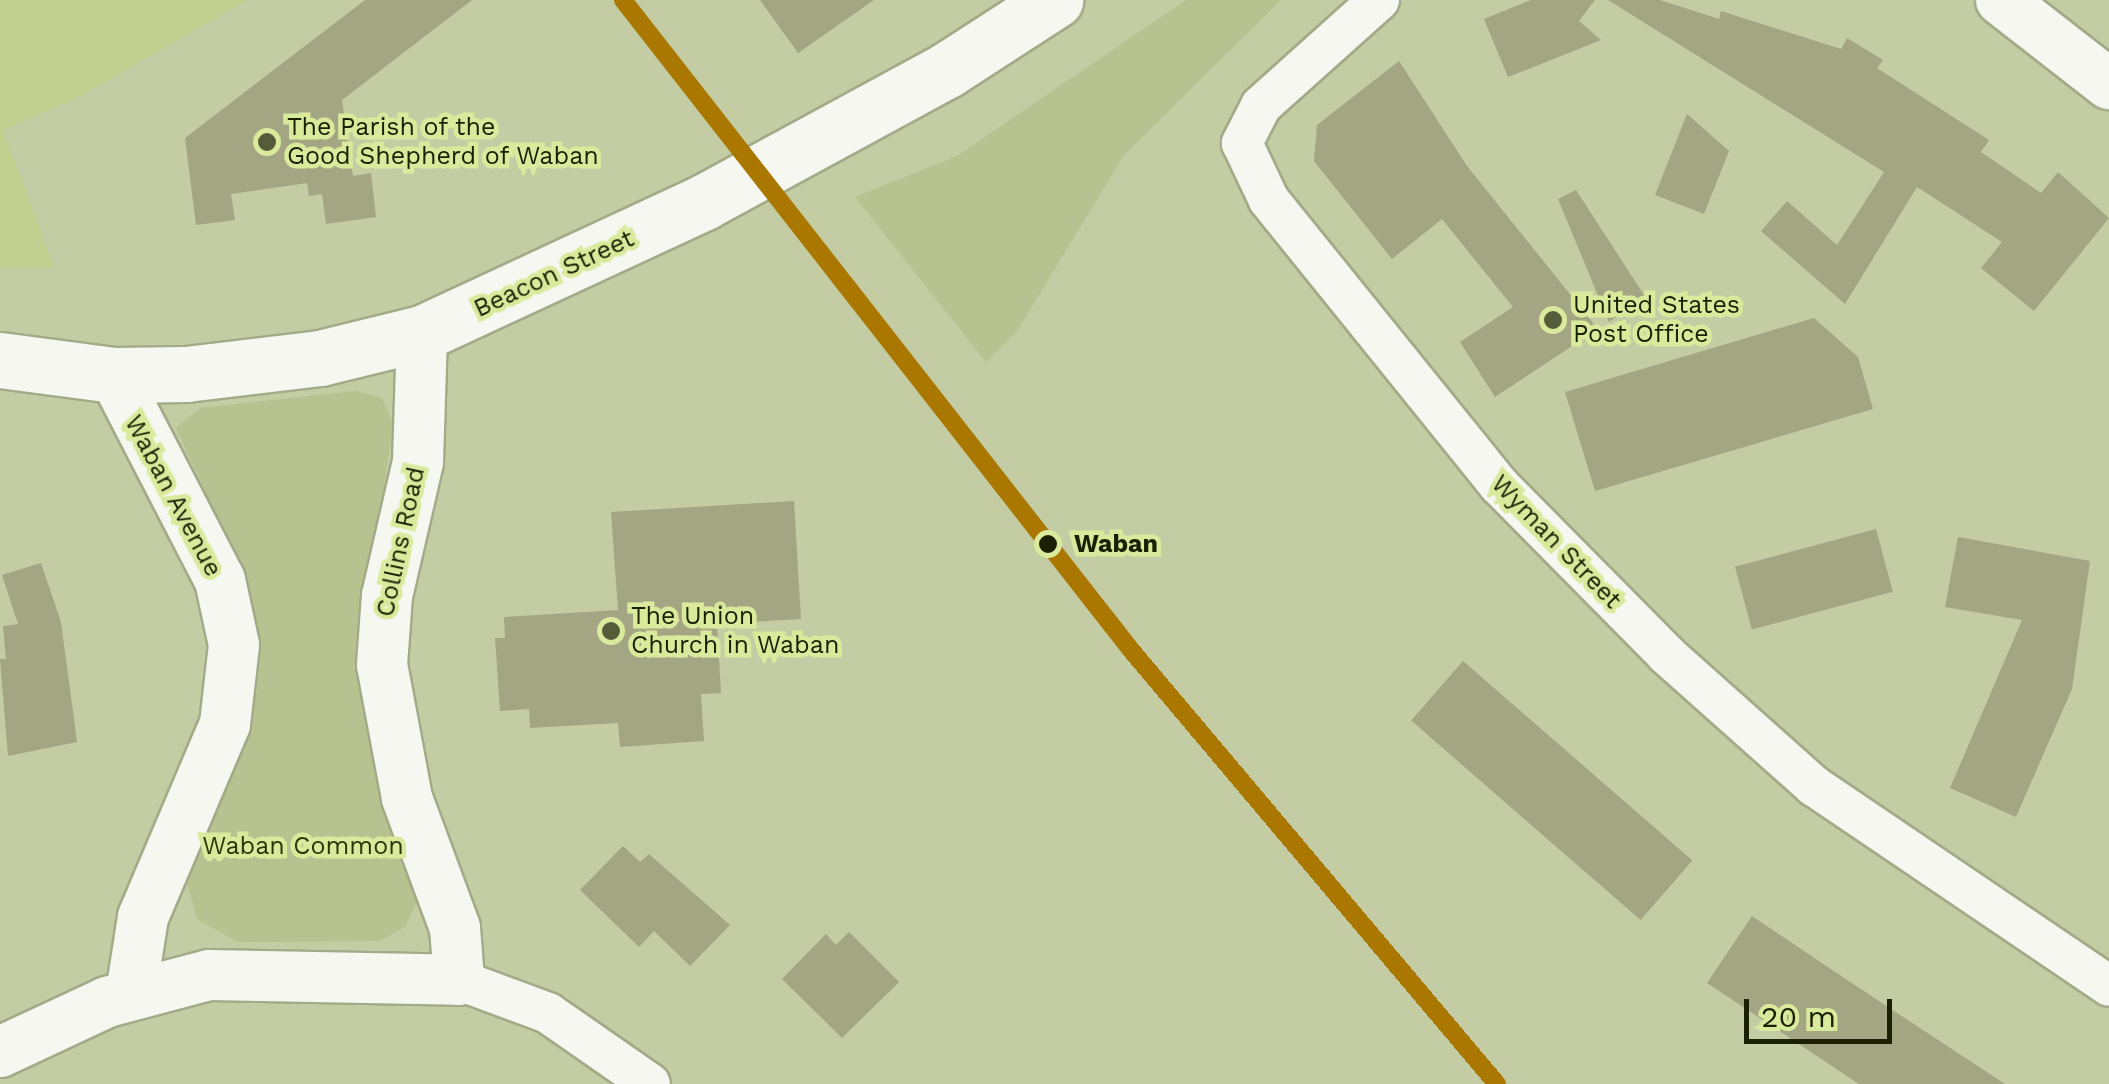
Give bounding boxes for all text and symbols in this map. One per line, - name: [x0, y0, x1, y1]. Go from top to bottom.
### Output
- place label: The Parish of the Good Shepherd of Waban: [287, 113, 600, 172]
- marker: The Parish of the Good Shepherd of Waban: [256, 131, 278, 153]
- street label: Beacon Street: [469, 224, 639, 324]
- place label: United States Post Office: [1573, 291, 1740, 350]
- marker: United States Post Office: [1542, 309, 1564, 331]
- street label: Waban Avenue: [118, 410, 228, 582]
- street label: Collins Road: [370, 464, 432, 620]
- street label: Wyman Street: [1485, 469, 1627, 615]
- marker: Waban: [1031, 527, 1065, 561]
- place label: Waban: [1074, 529, 1158, 559]
- place label: The Union Church in Waban: [631, 602, 840, 661]
- marker: The Union Church in Waban: [600, 620, 622, 642]
- park label: Waban Common: [202, 831, 404, 861]
- scale bar: [1749, 979, 1896, 1041]
- text: 20 m: [1761, 999, 1836, 1034]

